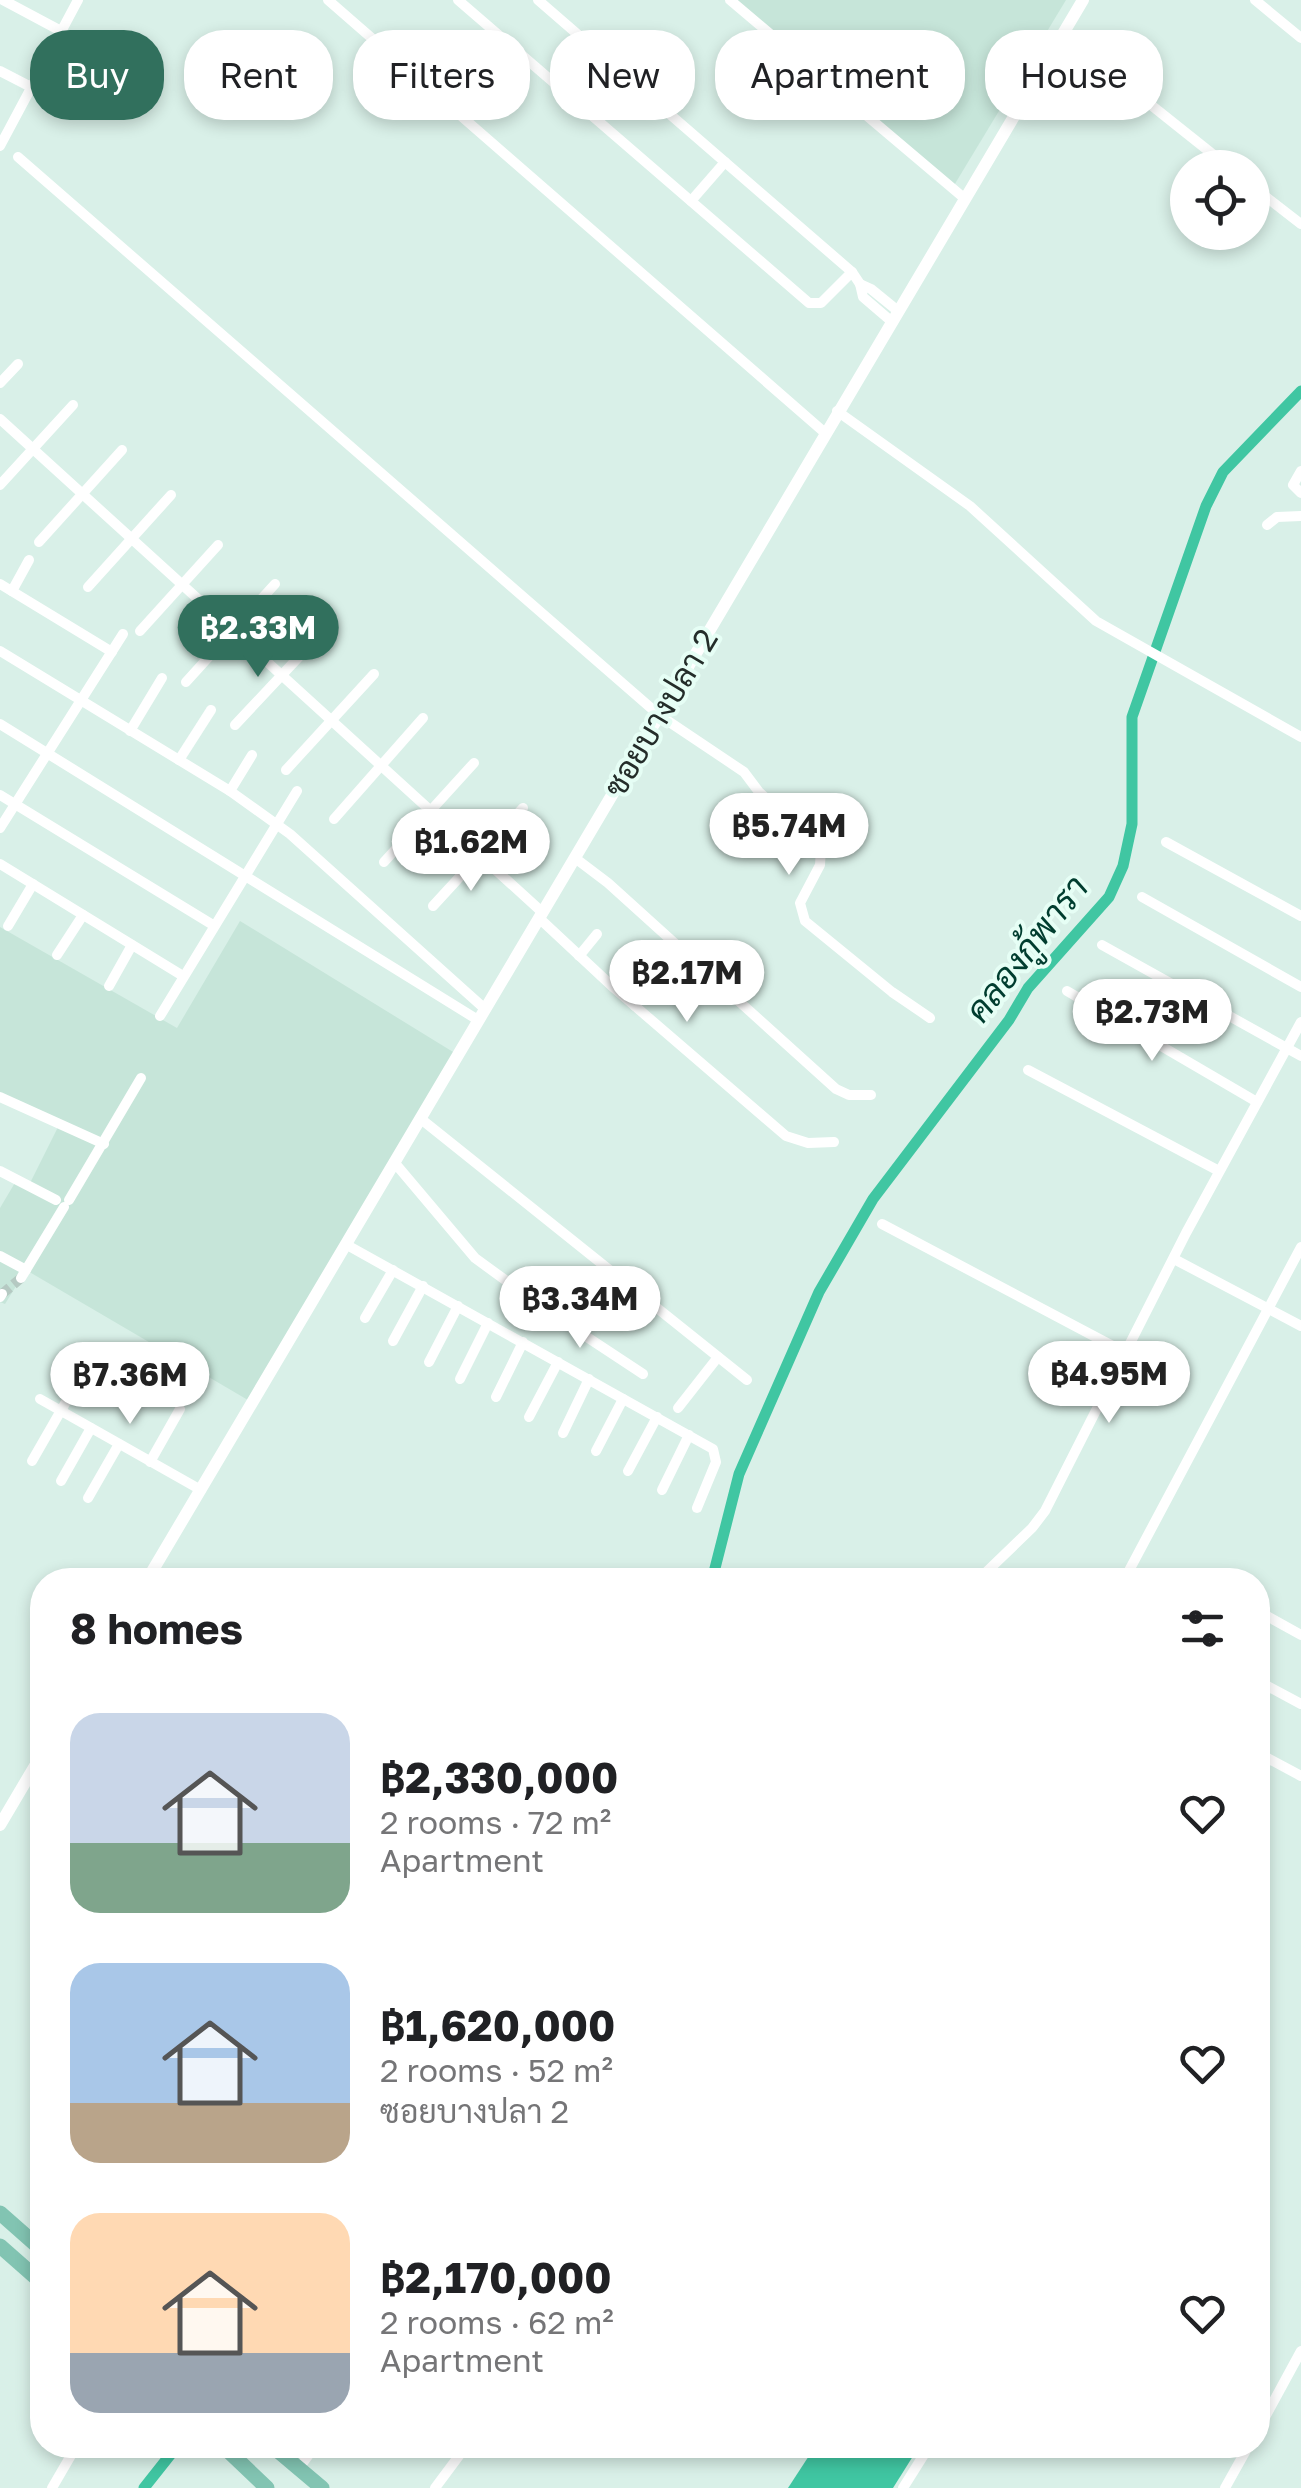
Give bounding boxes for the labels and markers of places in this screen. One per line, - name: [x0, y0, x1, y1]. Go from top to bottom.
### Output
- pin: ฿2.33M: [177, 595, 339, 680]
- pin: ฿5.74M: [708, 793, 870, 878]
- pin: ฿1.62M: [390, 809, 552, 894]
- pin: ฿2.17M: [606, 940, 768, 1025]
- pin: ฿2.73M: [1071, 979, 1233, 1064]
- pin: ฿3.34M: [499, 1266, 661, 1351]
- pin: ฿4.95M: [1028, 1341, 1190, 1426]
- pin: ฿7.36M: [49, 1342, 211, 1427]

